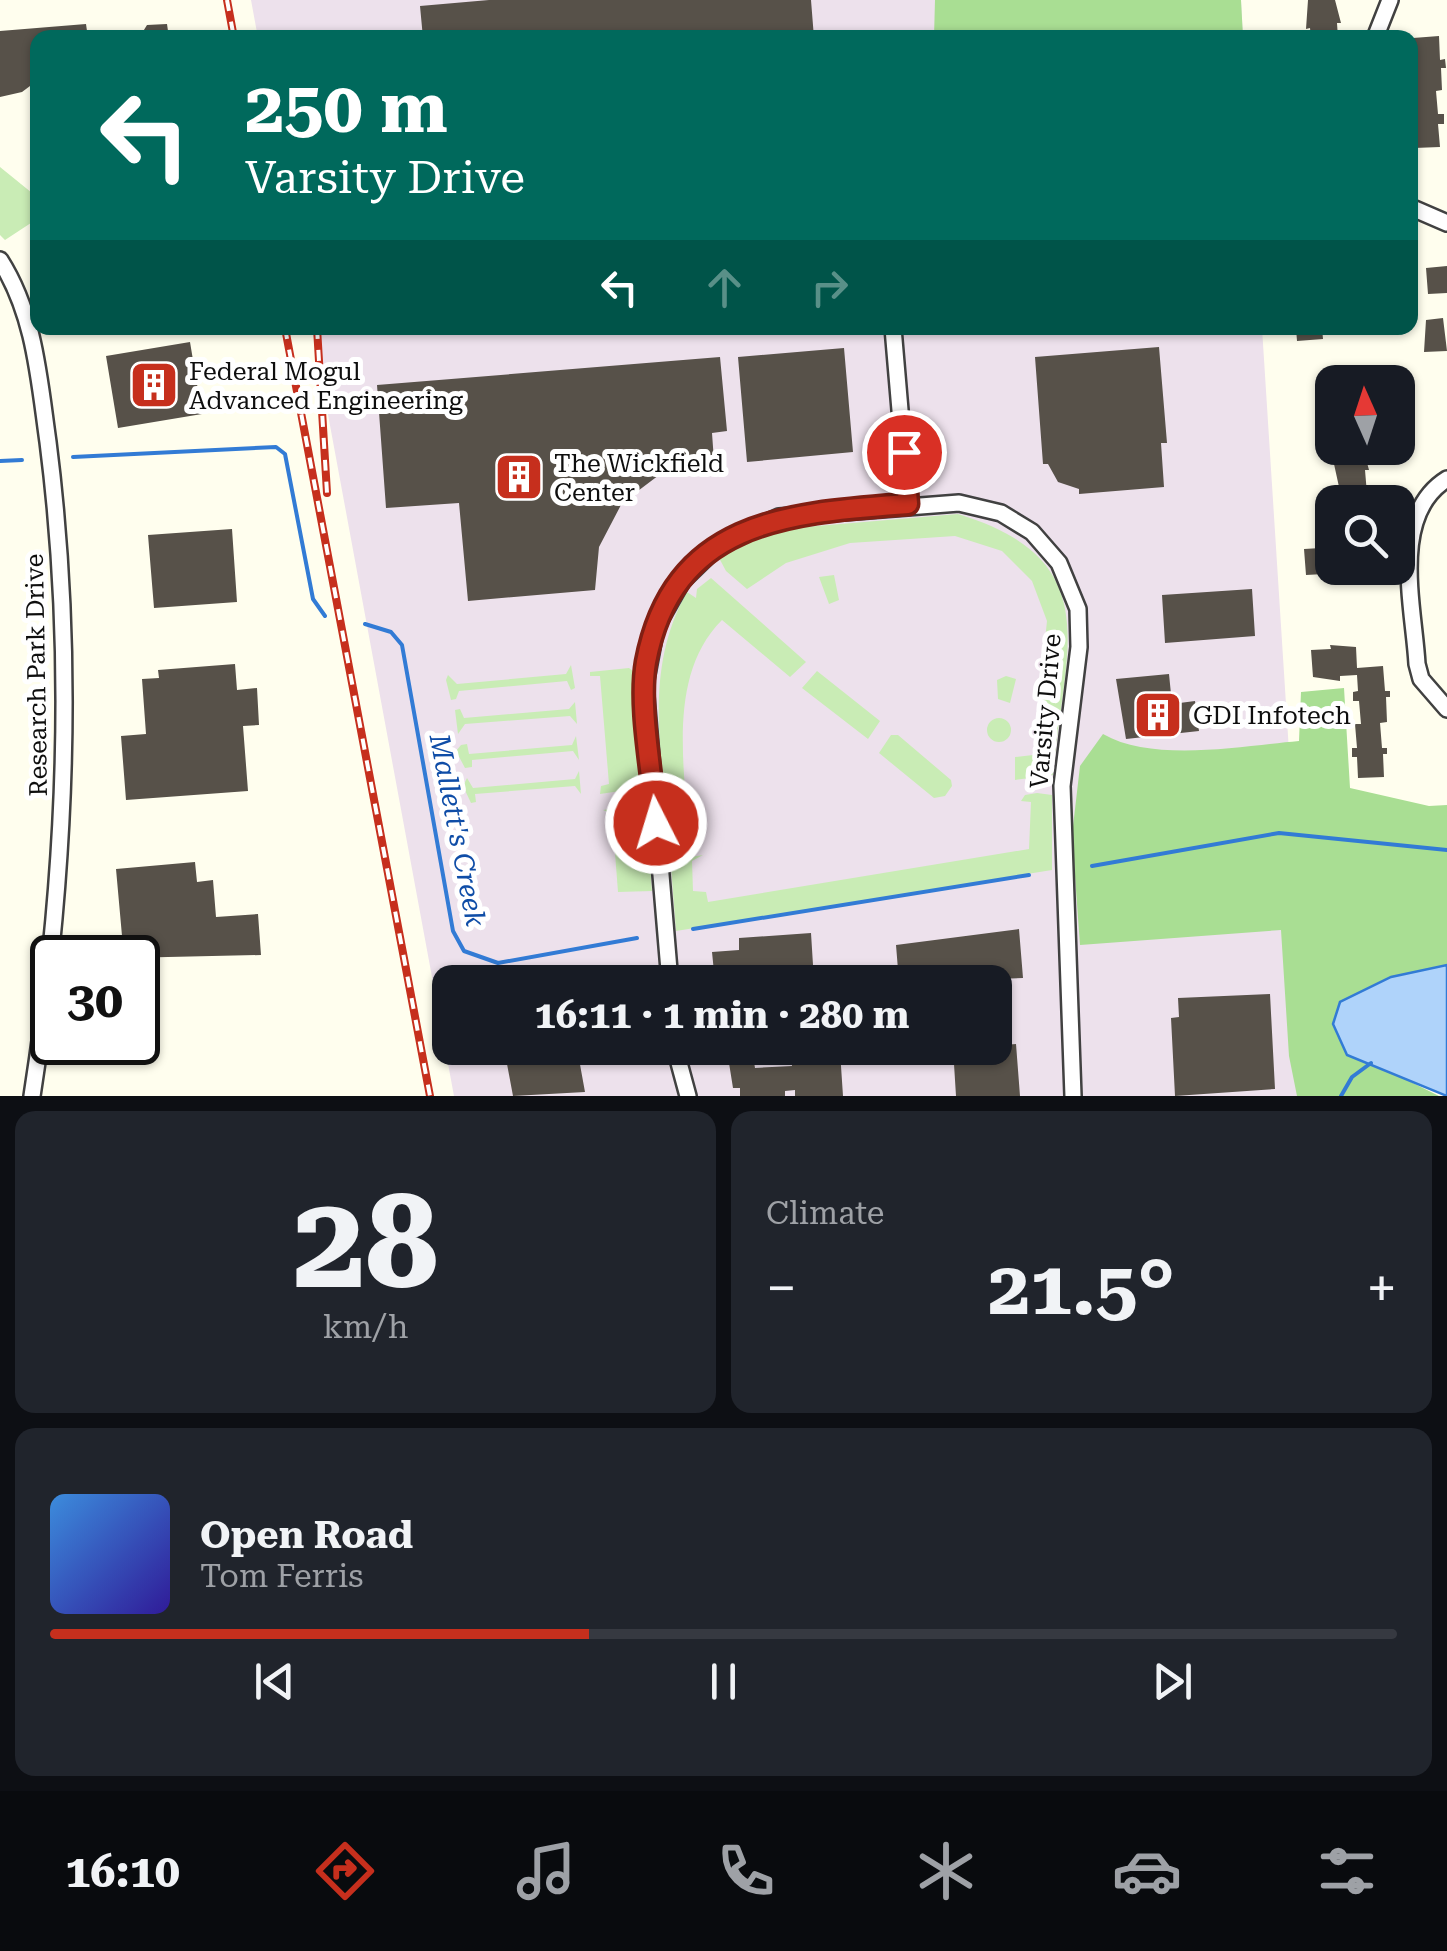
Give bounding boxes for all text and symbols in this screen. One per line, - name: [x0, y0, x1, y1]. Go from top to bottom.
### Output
- text: 250 m: [245, 67, 448, 149]
- icon: left: [80, 70, 210, 200]
- text: Varsity Drive: [245, 151, 525, 204]
- icon: left: [592, 260, 647, 315]
- icon: ahead: [697, 260, 752, 315]
- icon: right: [802, 260, 857, 315]
- place label: Federal Mogul Advanced Engineering: [189, 357, 464, 415]
- building icon: Federal Mogul Advanced Engineering: [128, 359, 180, 411]
- north arrow: [1315, 365, 1415, 465]
- map controls: [1315, 365, 1415, 585]
- pin: [862, 410, 947, 495]
- icon: arrive: [877, 425, 932, 480]
- place label: The Wickfield Center: [554, 449, 724, 507]
- building icon: The Wickfield Center: [493, 451, 545, 503]
- button: search: [1315, 485, 1415, 585]
- street label: Research Park Drive: [20, 553, 53, 797]
- street label: Varsity Drive: [1024, 632, 1067, 790]
- building icon: GDI Infotech: [1132, 689, 1184, 741]
- place label: GDI Infotech: [1193, 701, 1351, 730]
- water label: Mallett's Creek: [422, 730, 493, 930]
- position arrow: [604, 771, 708, 875]
- speed limit sign: 30: [30, 935, 160, 1065]
- text: 16:11 · 1 min · 280 m: [535, 993, 909, 1037]
- text: 28: [293, 1166, 438, 1319]
- text: Climate: [766, 1194, 884, 1232]
- text: 21.5°: [988, 1244, 1175, 1332]
- text: −: [766, 1256, 797, 1320]
- text: +: [1366, 1256, 1397, 1320]
- text: km/h: [323, 1308, 408, 1346]
- text: Open Road: [200, 1513, 413, 1557]
- text: Tom Ferris: [200, 1557, 363, 1595]
- icon: previous: [247, 1654, 302, 1709]
- icon: pause: [696, 1654, 751, 1709]
- icon: next: [1145, 1654, 1200, 1709]
- icon: directions: [310, 1836, 380, 1906]
- icon: music: [511, 1836, 581, 1906]
- icon: phone: [711, 1836, 781, 1906]
- icon: climate: [911, 1836, 981, 1906]
- icon: car: [1112, 1836, 1182, 1906]
- icon: filters: [1312, 1836, 1382, 1906]
- text: 16:10: [65, 1845, 180, 1898]

